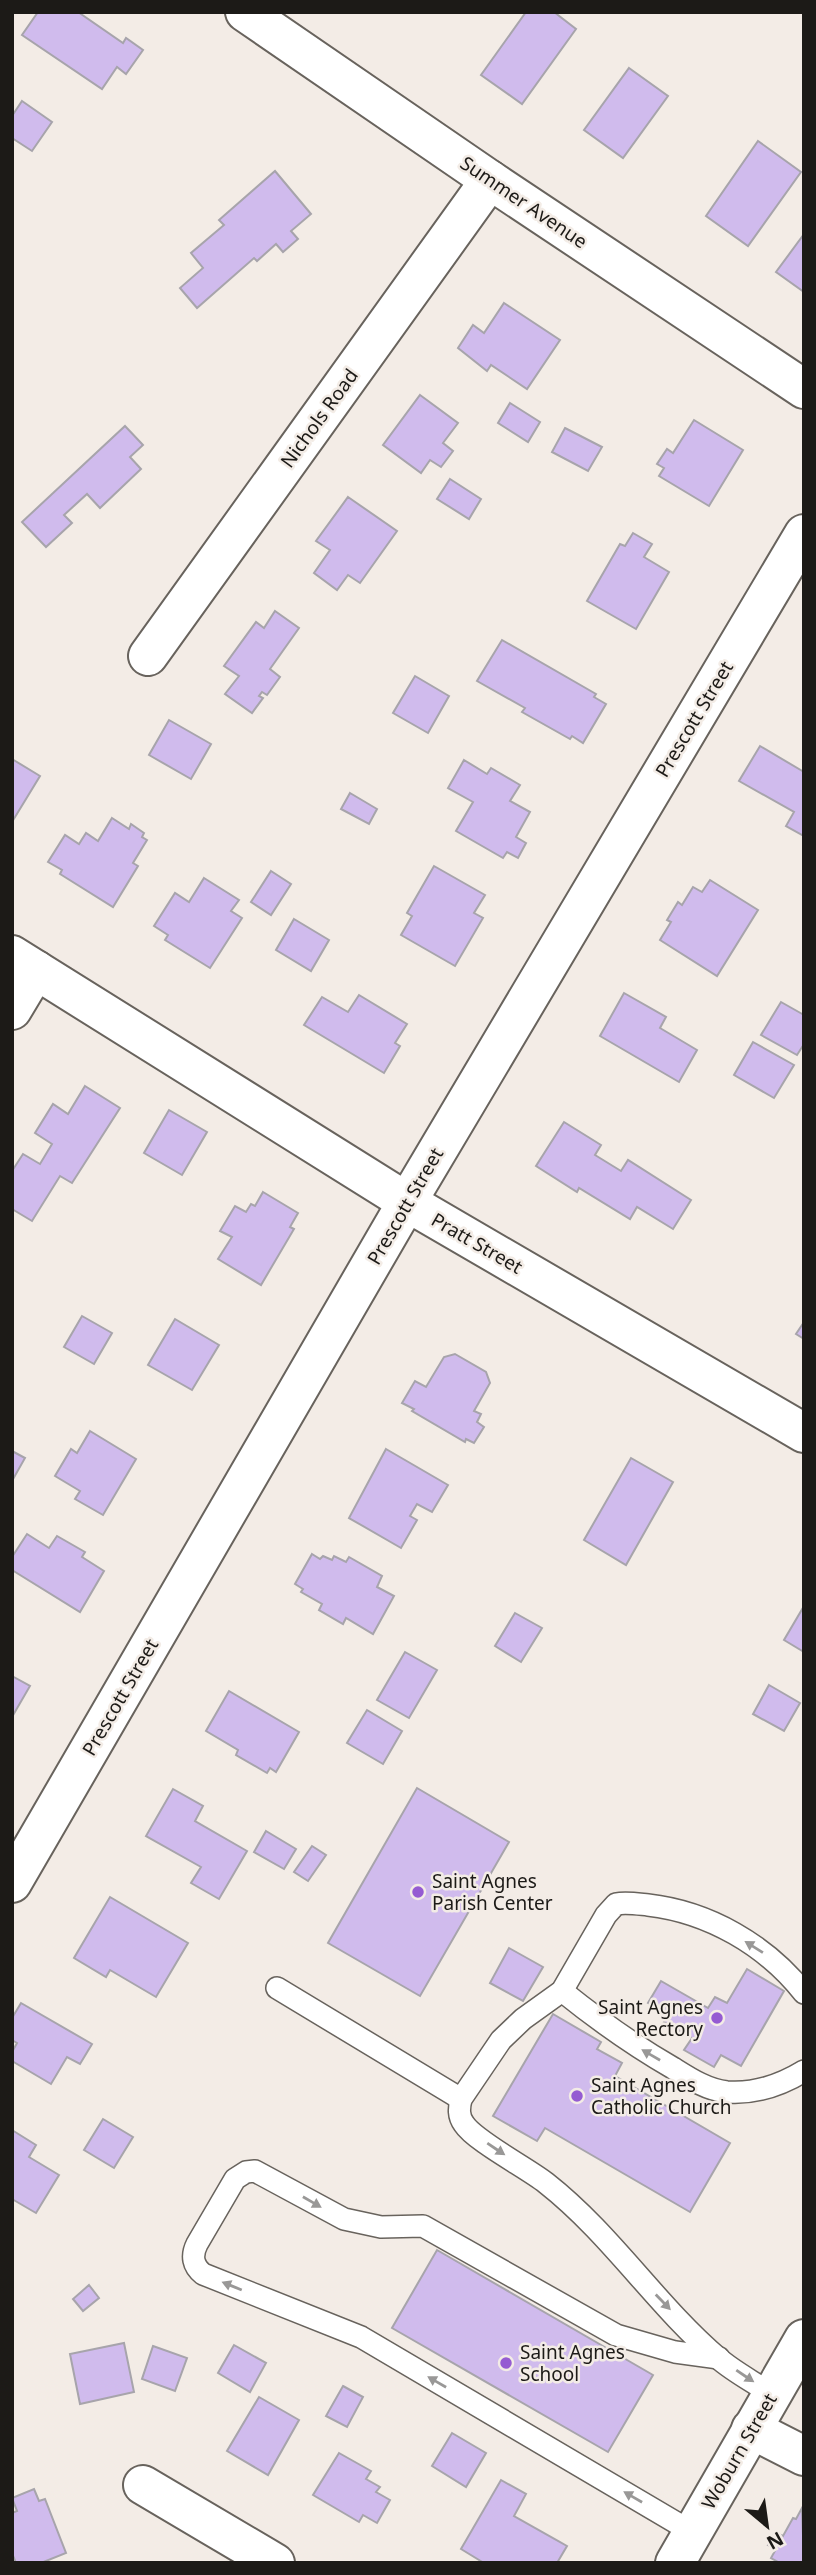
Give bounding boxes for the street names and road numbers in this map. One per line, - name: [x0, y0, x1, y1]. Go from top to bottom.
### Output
- street label: Summer Avenue: [455, 150, 593, 254]
- street label: Nichols Road: [274, 363, 364, 473]
- street label: Prescott Street: [649, 656, 739, 782]
- street label: Prescott Street: [361, 1143, 449, 1269]
- street label: Pratt Street: [427, 1206, 527, 1280]
- street label: Prescott Street: [76, 1634, 164, 1760]
- street label: Woburn Street: [695, 2388, 783, 2514]

